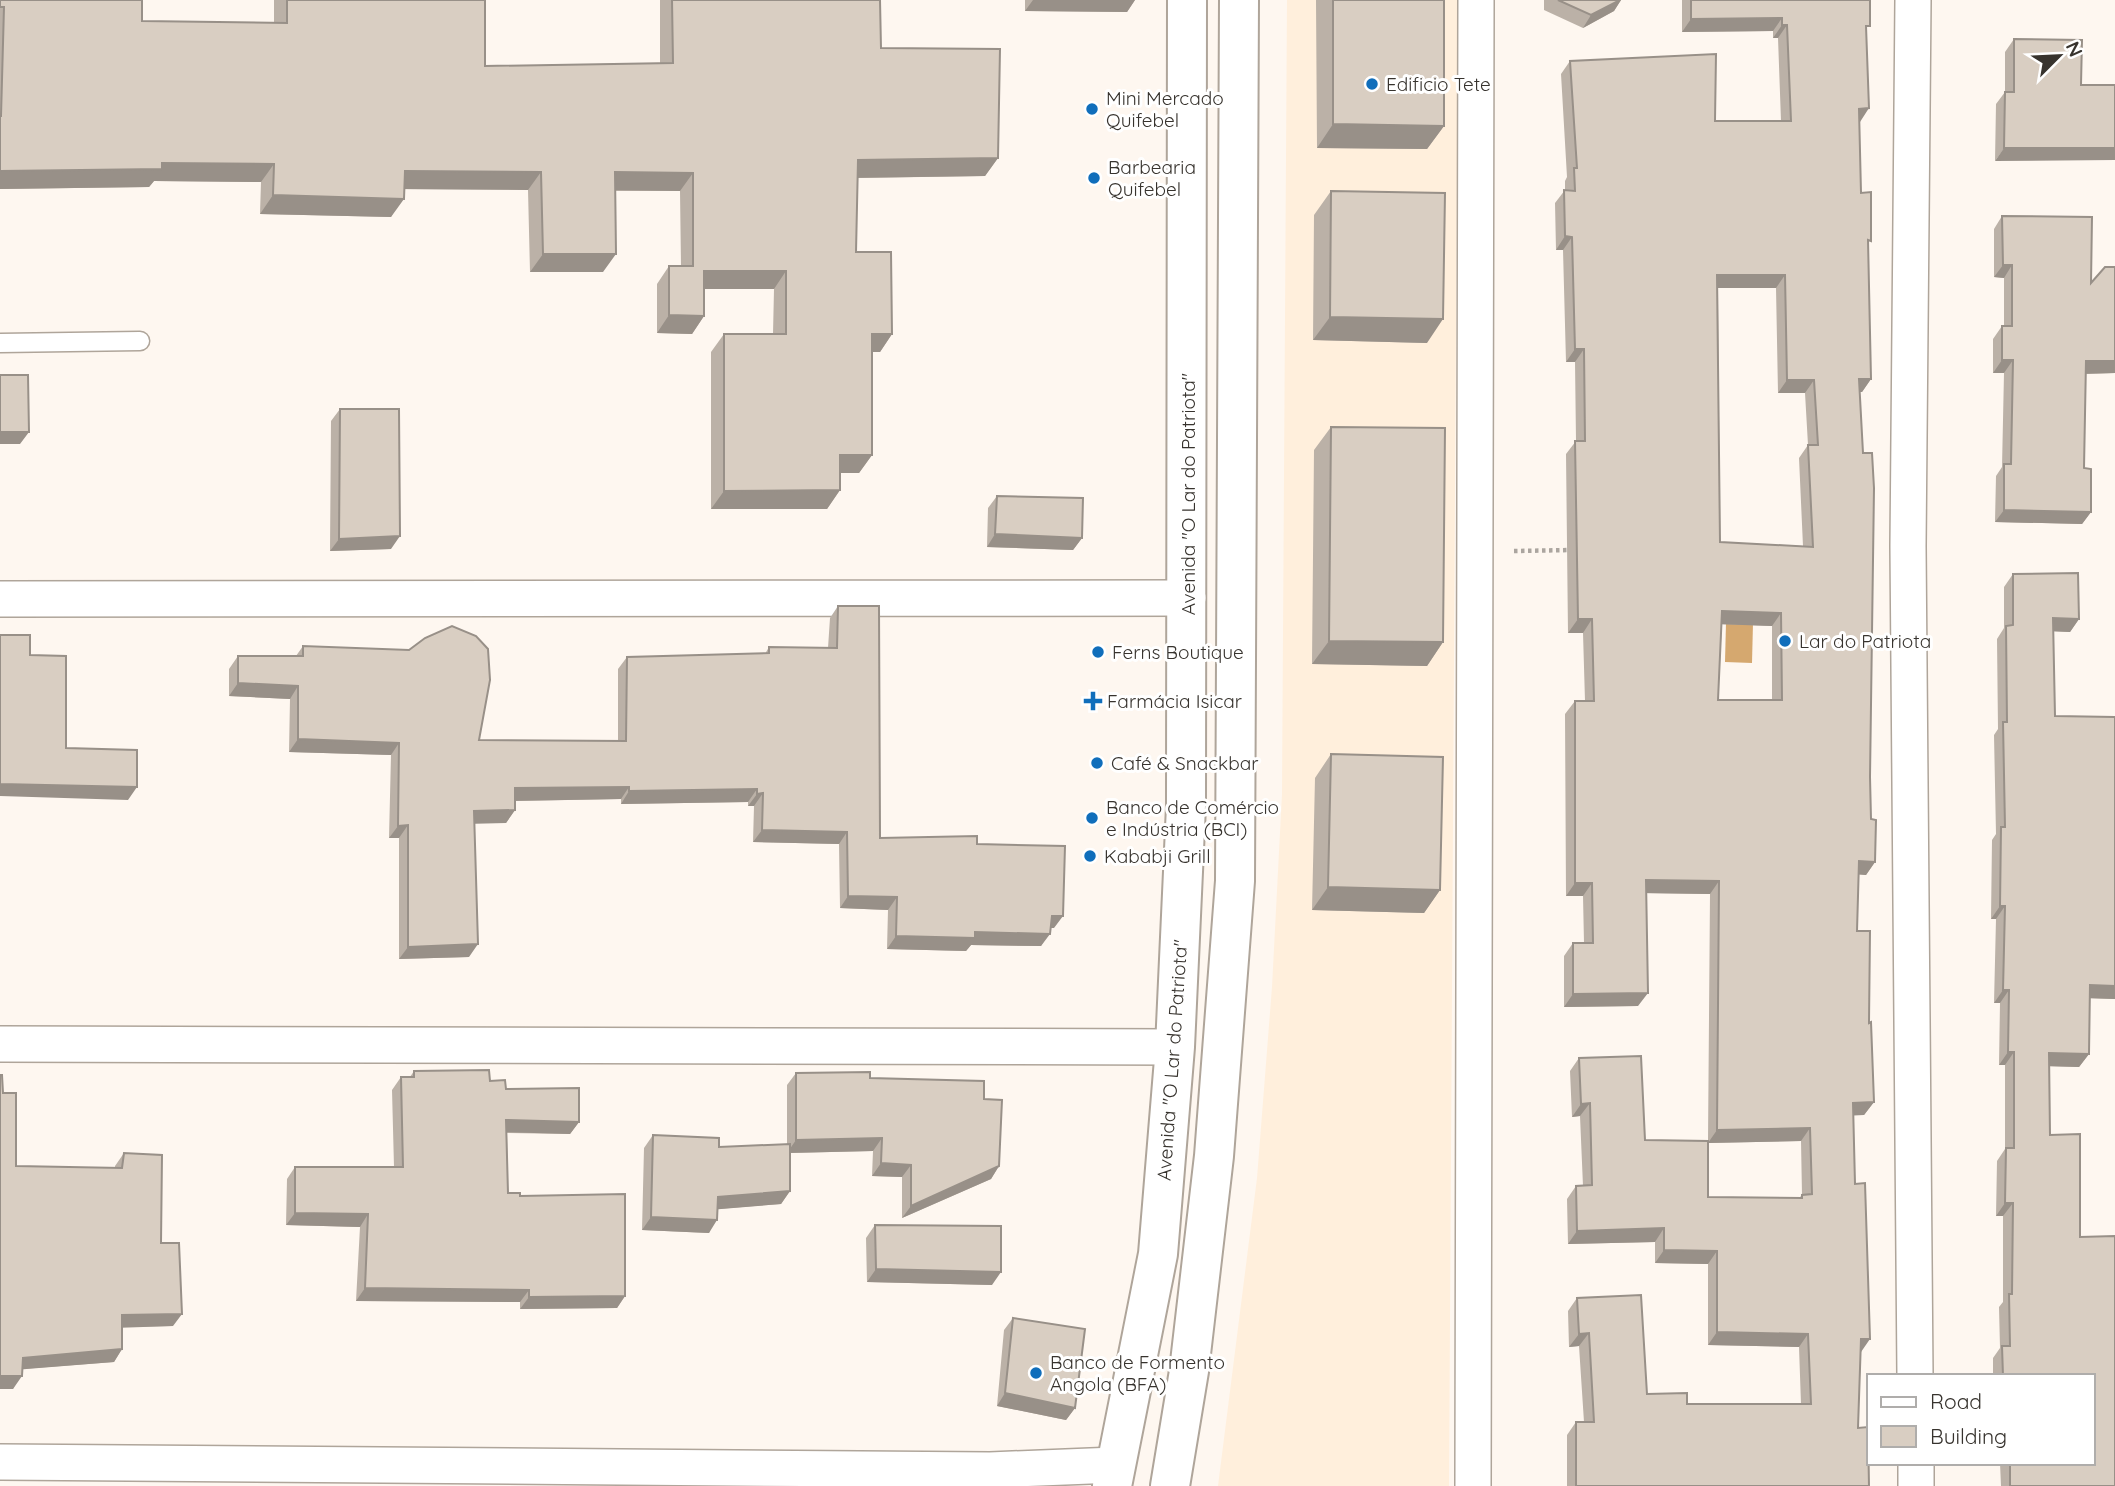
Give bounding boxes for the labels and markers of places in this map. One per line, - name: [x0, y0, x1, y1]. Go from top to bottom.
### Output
- place label: Edificio Tete: [1386, 72, 1491, 96]
- marker: Edificio Tete: [1364, 76, 1380, 92]
- place label: Mini Mercado Quifebel: [1106, 86, 1224, 132]
- marker: Mini Mercado Quifebel: [1084, 101, 1100, 117]
- place label: Barbearia Quifebel: [1108, 155, 1196, 201]
- marker: Barbearia Quifebel: [1086, 170, 1102, 186]
- place label: Lar do Patriota: [1799, 629, 1931, 653]
- marker: Lar do Patriota: [1777, 633, 1793, 649]
- place label: Ferns Boutique: [1112, 640, 1244, 664]
- marker: Ferns Boutique: [1090, 644, 1106, 660]
- place label: Farmácia Isicar: [1107, 689, 1243, 713]
- marker: Farmácia Isicar: [1085, 693, 1101, 709]
- place label: Café & Snackbar: [1111, 751, 1259, 775]
- marker: Café & Snackbar: [1089, 755, 1105, 771]
- place label: Banco de Comércio e Indústria (BCI): [1106, 795, 1279, 841]
- marker: Banco de Comércio e Indústria (BCI): [1084, 810, 1100, 826]
- place label: Kababji Grill: [1104, 844, 1211, 868]
- marker: Kababji Grill: [1082, 848, 1098, 864]
- place label: Banco de Formento Angola (BFA): [1050, 1350, 1225, 1396]
- marker: Banco de Formento Angola (BFA): [1028, 1365, 1044, 1381]

